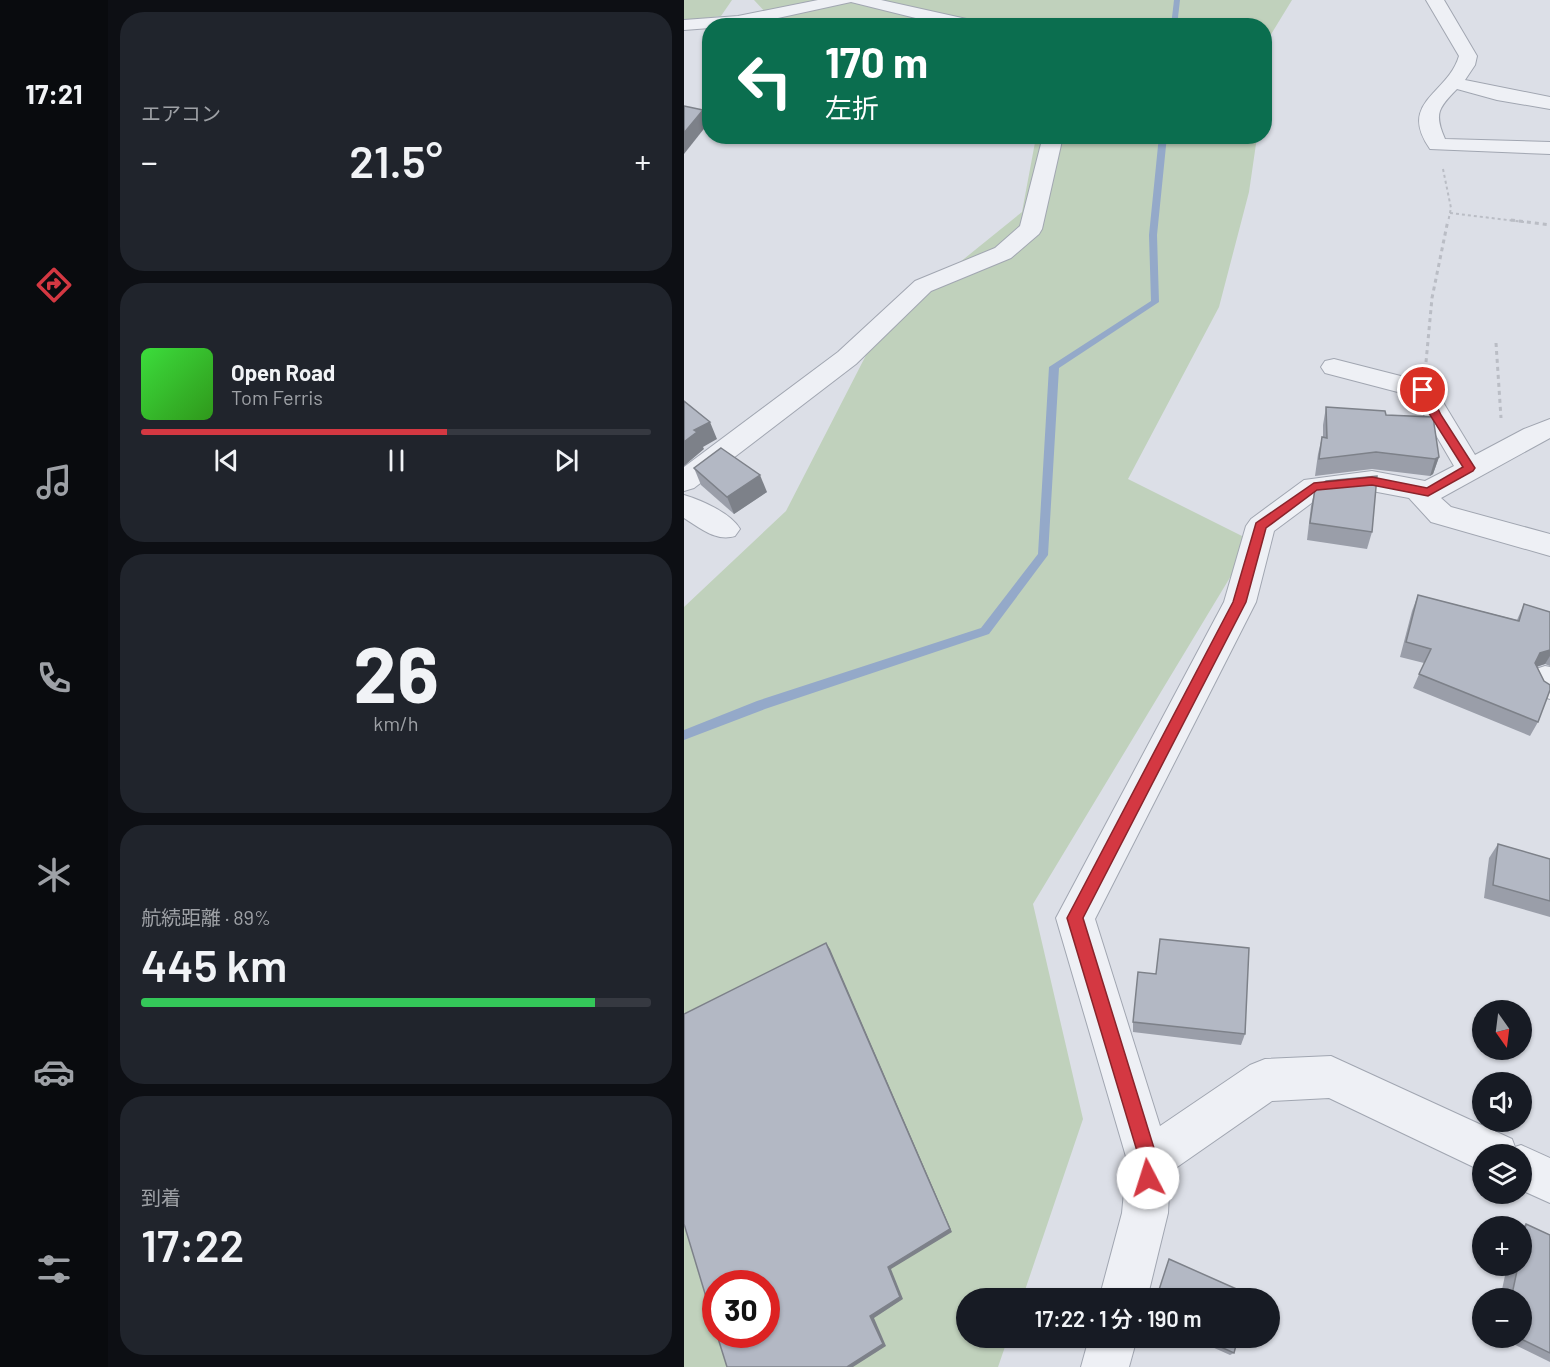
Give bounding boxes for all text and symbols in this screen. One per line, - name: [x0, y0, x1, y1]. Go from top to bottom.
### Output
- text: 170 m: [825, 36, 928, 86]
- icon: left: [726, 42, 804, 120]
- text: 17:21: [25, 77, 83, 109]
- text: 左折: [825, 91, 879, 123]
- text: エアコン: [141, 101, 221, 125]
- text: 21.5°: [349, 133, 443, 187]
- text: −: [141, 141, 158, 181]
- text: +: [634, 141, 651, 181]
- icon: directions: [33, 264, 75, 306]
- text: Open Road: [231, 359, 335, 385]
- pin: [1397, 364, 1448, 415]
- icon: arrive: [1406, 373, 1439, 406]
- text: Tom Ferris: [231, 385, 323, 409]
- icon: previous: [210, 444, 243, 477]
- icon: pause: [380, 444, 413, 477]
- icon: next: [550, 444, 583, 477]
- icon: music: [33, 461, 75, 503]
- text: 26: [353, 625, 439, 719]
- icon: phone: [33, 657, 75, 699]
- text: km/h: [373, 711, 419, 735]
- icon: climate: [33, 854, 75, 896]
- text: 航続距離 · 89%: [141, 905, 271, 929]
- text: 445 km: [141, 937, 287, 991]
- north arrow: [1472, 1000, 1532, 1060]
- map controls: [1472, 1000, 1532, 1348]
- icon: car: [33, 1051, 75, 1093]
- button: sound: [1472, 1072, 1532, 1132]
- button: layers: [1472, 1144, 1532, 1204]
- position arrow: [1116, 1146, 1180, 1210]
- text: 到着: [141, 1185, 181, 1209]
- button: +: [1472, 1216, 1532, 1276]
- text: 17:22: [141, 1217, 244, 1271]
- icon: filters: [33, 1248, 75, 1290]
- speed limit sign: 30: [702, 1270, 780, 1348]
- button: −: [1472, 1288, 1532, 1348]
- text: 17:22 · 1 分 · 190 m: [1035, 1305, 1201, 1331]

